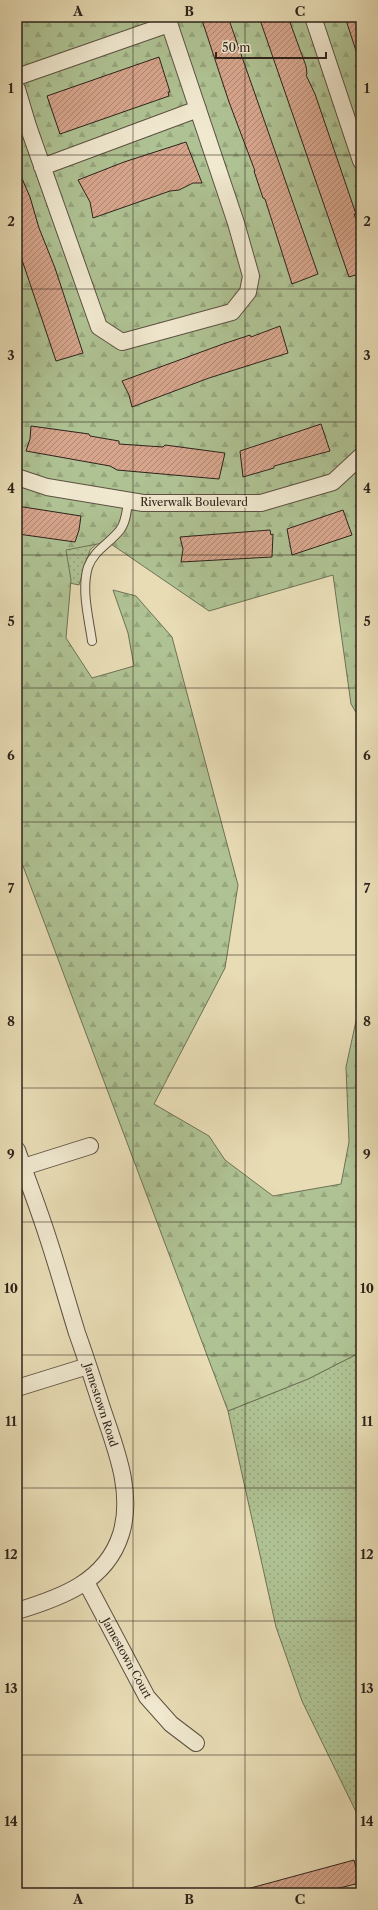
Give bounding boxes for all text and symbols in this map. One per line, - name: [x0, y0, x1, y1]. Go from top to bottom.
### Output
- text: A: [72, 3, 84, 19]
- text: B: [184, 3, 194, 19]
- text: C: [295, 3, 305, 19]
- scale bar: [216, 34, 326, 60]
- text: 50 m: [222, 40, 251, 55]
- text: 1: [8, 80, 14, 96]
- text: 1: [364, 80, 370, 96]
- text: 2: [7, 213, 15, 229]
- text: 2: [363, 213, 371, 229]
- text: 3: [7, 347, 15, 363]
- text: 3: [363, 347, 371, 363]
- text: 4: [7, 480, 15, 496]
- text: 4: [363, 480, 371, 496]
- street label: Riverwalk Boulevard: [140, 495, 248, 509]
- text: 5: [7, 613, 15, 629]
- text: 5: [363, 613, 371, 629]
- text: 6: [7, 747, 15, 763]
- text: 6: [363, 747, 371, 763]
- text: 7: [8, 880, 15, 896]
- text: 7: [364, 880, 371, 896]
- text: 8: [7, 1013, 15, 1029]
- text: 8: [363, 1013, 371, 1029]
- text: 9: [7, 1146, 15, 1162]
- text: 9: [363, 1146, 371, 1162]
- text: 10: [4, 1280, 18, 1296]
- text: 10: [360, 1280, 374, 1296]
- street label: Jamestown Road: [80, 1360, 121, 1449]
- text: 11: [5, 1413, 17, 1429]
- text: 11: [361, 1413, 373, 1429]
- text: 12: [4, 1546, 18, 1562]
- text: 12: [360, 1546, 374, 1562]
- street label: Jamestown Court: [98, 1613, 155, 1701]
- text: 13: [4, 1680, 18, 1696]
- text: 13: [360, 1680, 374, 1696]
- text: 14: [4, 1813, 18, 1829]
- text: 14: [360, 1813, 374, 1829]
- text: A: [72, 1891, 84, 1907]
- text: B: [184, 1891, 194, 1907]
- text: C: [295, 1891, 305, 1907]

